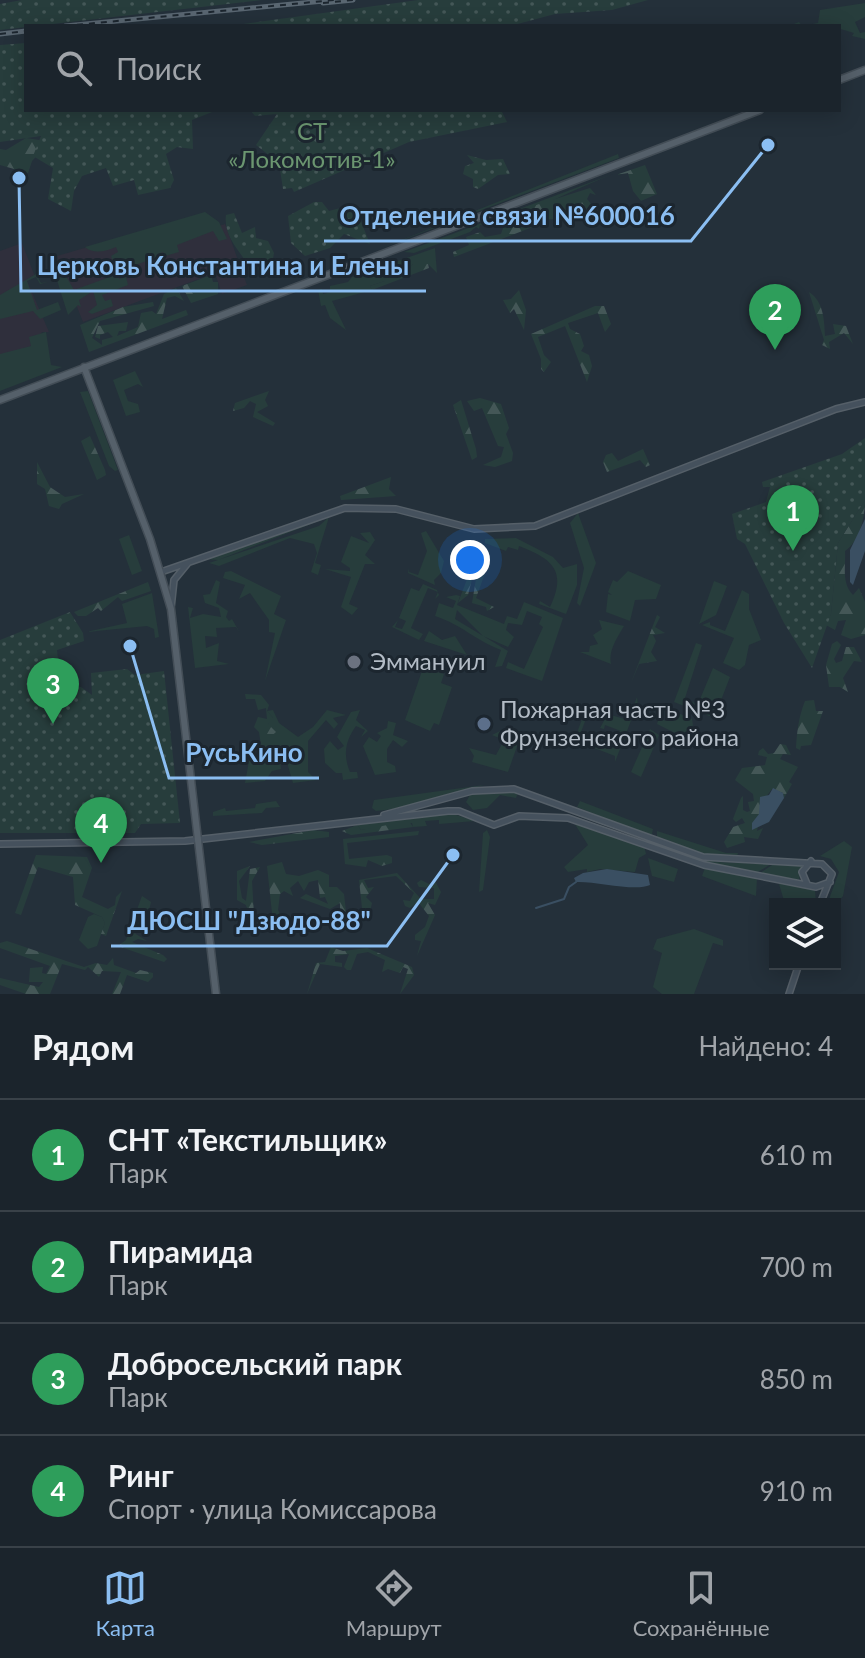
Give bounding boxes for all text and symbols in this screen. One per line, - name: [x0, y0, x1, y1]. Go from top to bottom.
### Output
- search box: [24, 24, 841, 112]
- icon: search: [52, 46, 96, 90]
- text: Поиск: [116, 50, 202, 86]
- park label: СТ «Локомотив-1»: [228, 116, 396, 173]
- callout: Отделение связи №600016: [324, 191, 691, 241]
- text: Отделение связи №600016: [339, 199, 675, 231]
- callout: Церковь Константина и Елены: [21, 241, 426, 291]
- text: Церковь Константина и Елены: [37, 249, 409, 281]
- pin: 2: [749, 284, 801, 350]
- pin: 1: [767, 485, 819, 551]
- your location: [450, 540, 490, 580]
- place label: Эммануил: [370, 646, 486, 675]
- marker: Эммануил: [345, 653, 363, 671]
- pin: 3: [27, 658, 79, 724]
- place label: Пожарная часть №3 Фрунзенского района: [500, 694, 739, 751]
- marker: Пожарная часть №3 Фрунзенского района: [475, 715, 493, 733]
- callout: РусьКино: [169, 728, 319, 778]
- text: РусьКино: [185, 736, 303, 768]
- pin: 4: [75, 797, 127, 863]
- callout: ДЮСШ "Дзюдо-88": [111, 896, 387, 946]
- map controls: [769, 898, 841, 970]
- button: layers: [769, 898, 841, 970]
- text: ДЮСШ "Дзюдо-88": [127, 904, 371, 936]
- text: Рядом: [32, 1026, 134, 1067]
- text: Найдено: 4: [698, 1030, 833, 1062]
- text: СНТ «Текстильщик»: [108, 1121, 388, 1157]
- text: 1: [50, 1139, 66, 1171]
- text: 610 m: [760, 1139, 833, 1171]
- text: Парк: [108, 1157, 168, 1189]
- text: Пирамида: [108, 1233, 253, 1269]
- text: 2: [50, 1251, 66, 1283]
- text: 700 m: [760, 1251, 833, 1283]
- text: Парк: [108, 1269, 168, 1301]
- text: Добросельский парк: [108, 1345, 402, 1381]
- text: 3: [50, 1363, 66, 1395]
- text: 850 m: [760, 1363, 833, 1395]
- text: Парк: [108, 1381, 168, 1413]
- text: Ринг: [108, 1457, 174, 1493]
- text: 4: [50, 1475, 66, 1507]
- text: 910 m: [760, 1475, 833, 1507]
- text: Спорт · улица Комиссарова: [108, 1493, 437, 1525]
- tab: Карта: [95, 1566, 155, 1641]
- tab: Маршрут: [346, 1566, 442, 1641]
- tab: Сохранённые: [633, 1566, 770, 1641]

